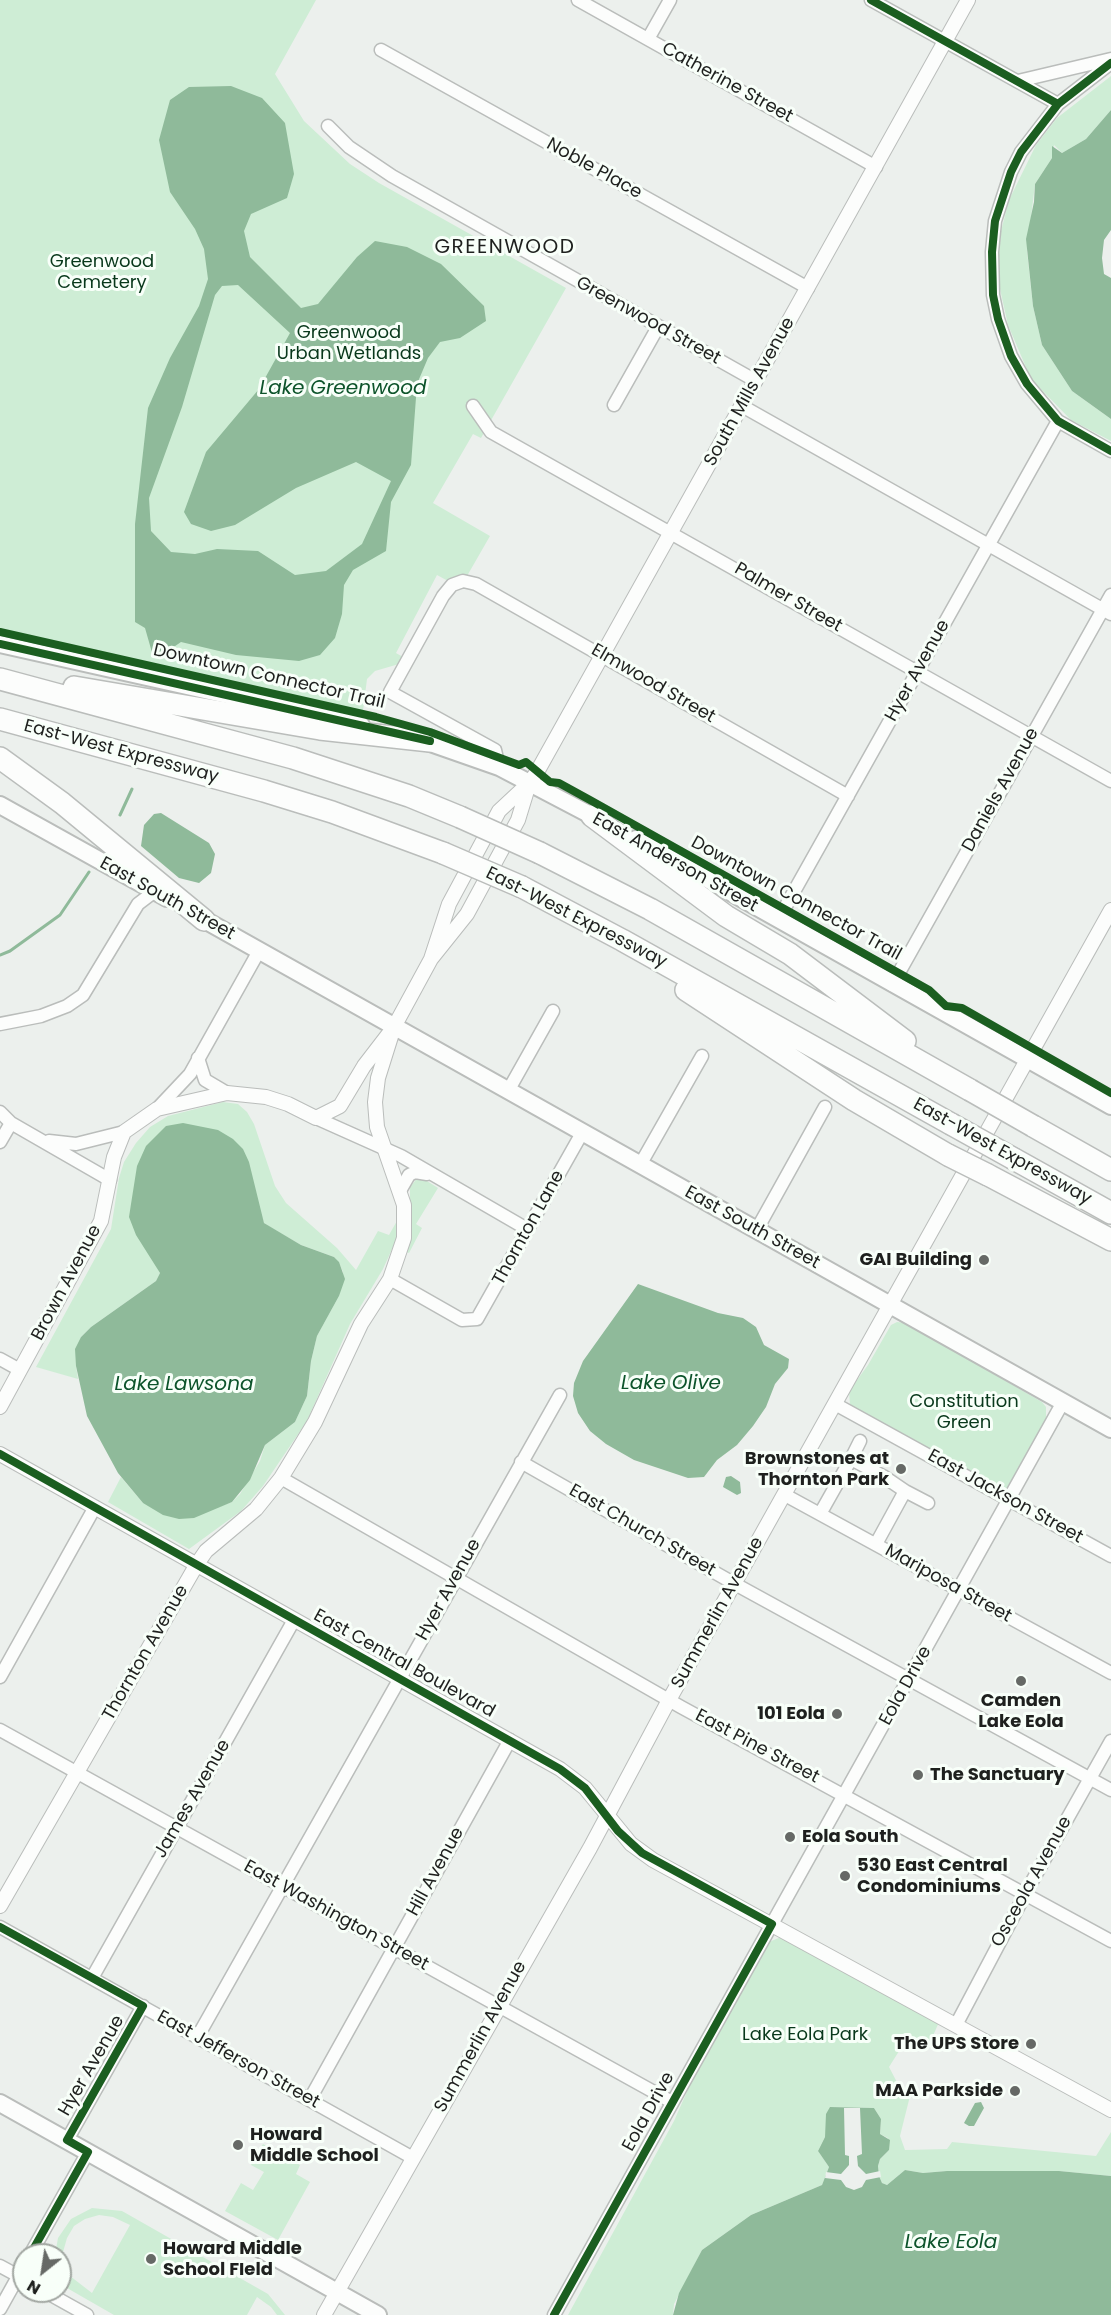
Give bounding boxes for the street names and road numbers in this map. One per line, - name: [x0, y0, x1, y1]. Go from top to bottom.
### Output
- street label: Catherine Street: [658, 38, 796, 128]
- street label: Noble Place: [542, 134, 646, 204]
- street label: Greenwood Street: [572, 272, 724, 370]
- street label: South Mills Avenue: [700, 314, 800, 470]
- street label: Palmer Street: [730, 558, 846, 638]
- street label: Hyer Avenue: [881, 616, 955, 726]
- street label: Downtown Connector Trail: [151, 640, 387, 714]
- street label: Elmwood Street: [587, 640, 719, 728]
- street label: East-West Expressway: [21, 716, 221, 788]
- street label: Daniels Avenue: [958, 724, 1044, 856]
- street label: East Anderson Street: [589, 809, 761, 917]
- street label: Downtown Connector Trail: [687, 832, 905, 966]
- street label: East South Street: [96, 853, 238, 945]
- street label: East-West Expressway: [482, 863, 670, 973]
- street label: East-West Expressway: [909, 1094, 1095, 1210]
- street label: Thornton Lane: [489, 1167, 569, 1289]
- street label: East South Street: [681, 1182, 823, 1274]
- street label: Brown Avenue: [27, 1221, 107, 1345]
- street label: East Jackson Street: [924, 1445, 1086, 1549]
- street label: East Church Street: [565, 1480, 719, 1582]
- street label: Summerlin Avenue: [667, 1534, 769, 1692]
- street label: Hyer Avenue: [412, 1535, 486, 1645]
- street label: Mariposa Street: [881, 1540, 1015, 1628]
- street label: Thornton Avenue: [98, 1581, 194, 1725]
- street label: East Central Boulevard: [309, 1605, 499, 1723]
- street label: Eola Drive: [875, 1643, 937, 1729]
- street label: East Pine Street: [691, 1705, 823, 1789]
- street label: James Avenue: [150, 1736, 236, 1862]
- street label: Osceola Avenue: [987, 1813, 1077, 1951]
- street label: Hill Avenue: [403, 1824, 469, 1920]
- street label: East Washington Street: [240, 1856, 432, 1976]
- street label: Summerlin Avenue: [430, 1958, 532, 2116]
- street label: East Jefferson Street: [153, 2006, 323, 2114]
- street label: Hyer Avenue: [54, 2012, 130, 2120]
- street label: Eola Drive: [618, 2069, 680, 2155]

